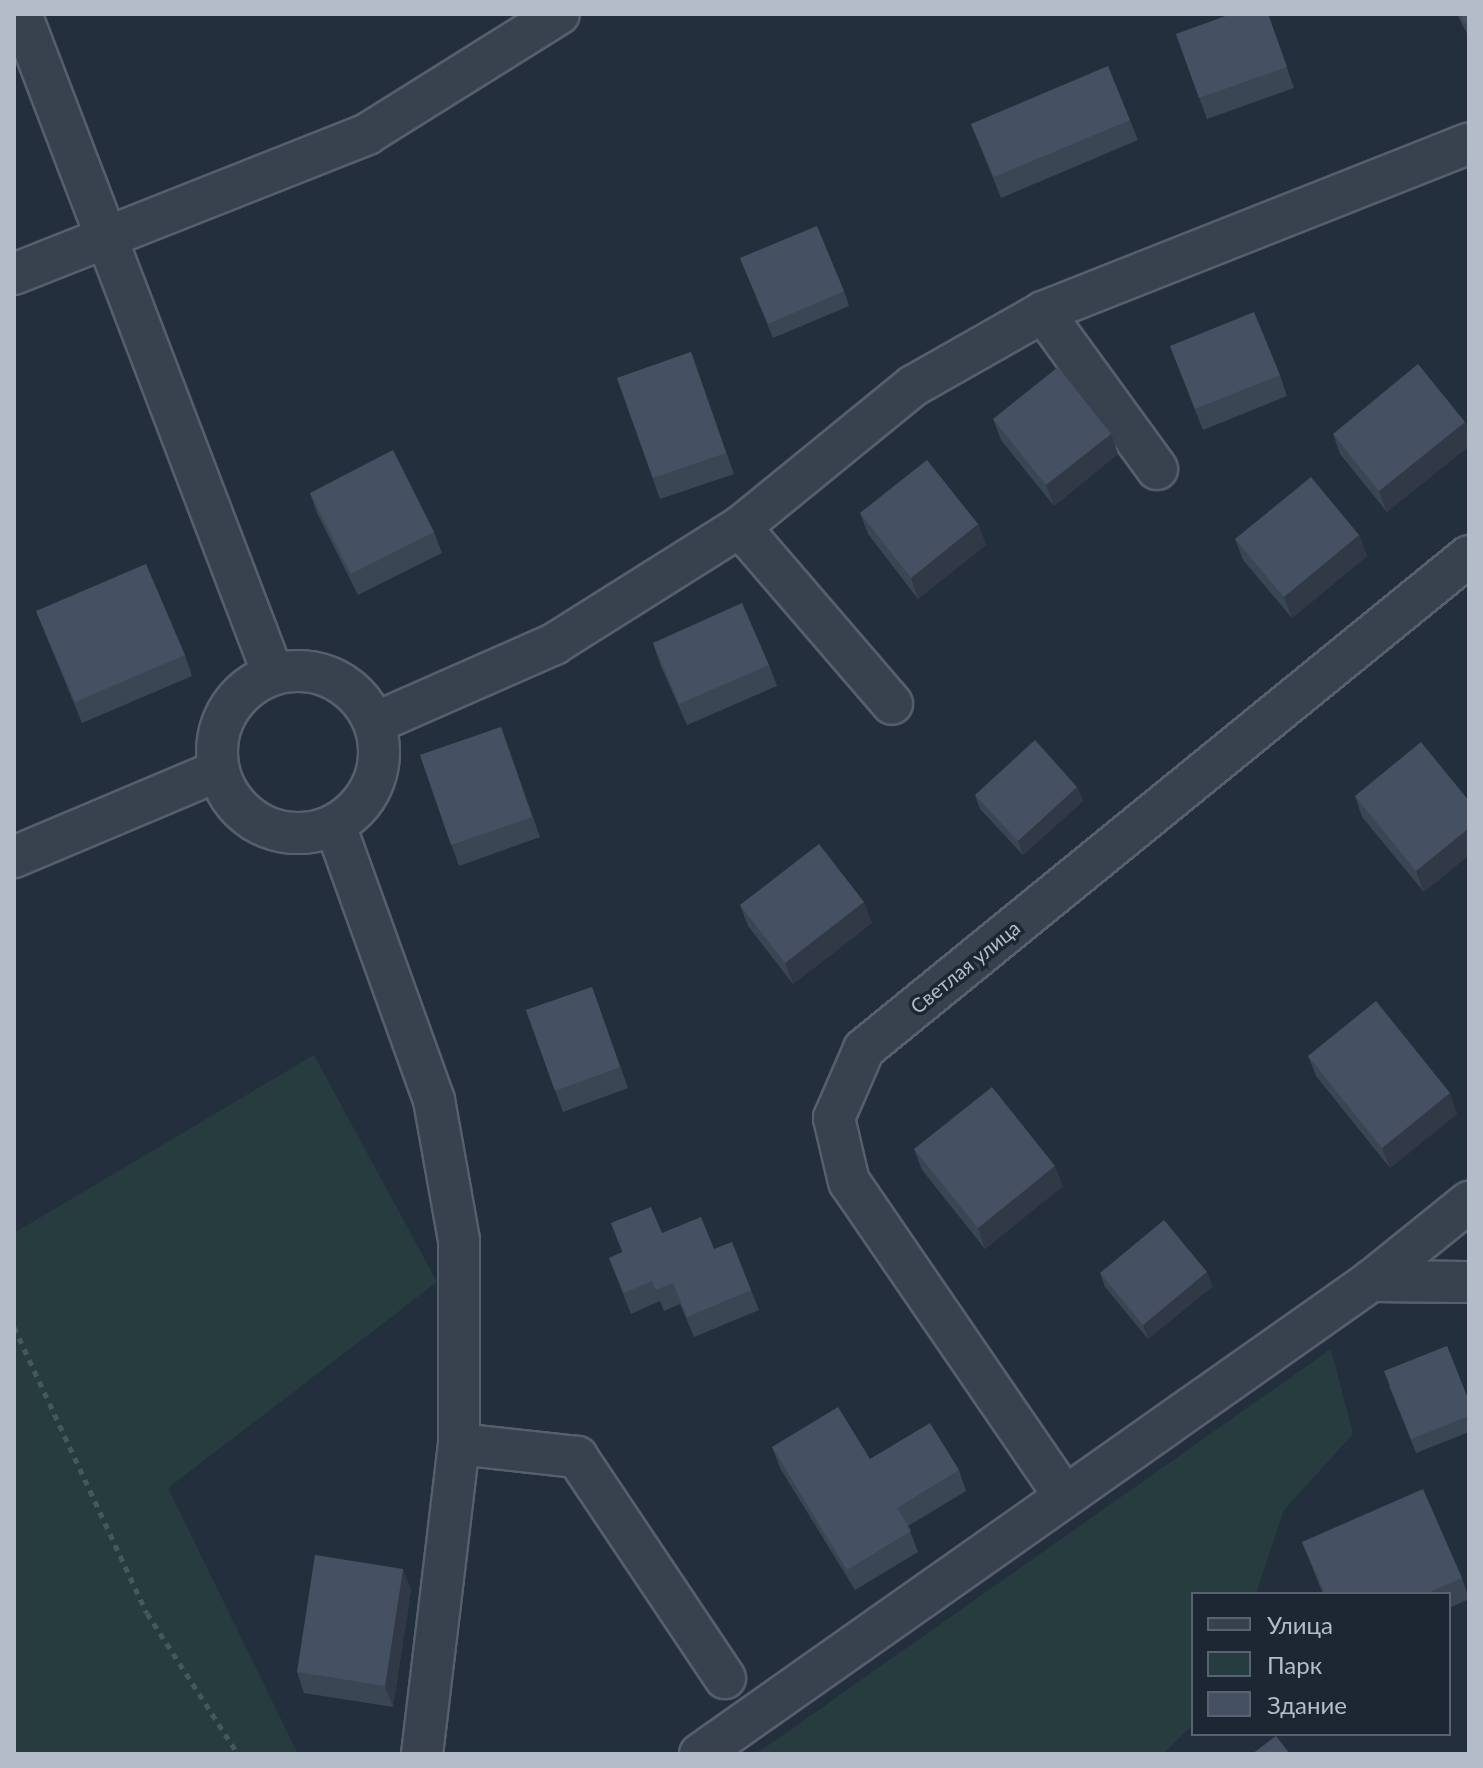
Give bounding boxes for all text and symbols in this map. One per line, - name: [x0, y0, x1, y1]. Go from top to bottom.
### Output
- street label: Светлая улица: [905, 916, 1025, 1018]
- legend: [1191, 1592, 1451, 1736]
- text: Улица: [1267, 1610, 1333, 1639]
- text: Парк: [1267, 1650, 1322, 1679]
- text: Здание: [1267, 1690, 1347, 1719]

